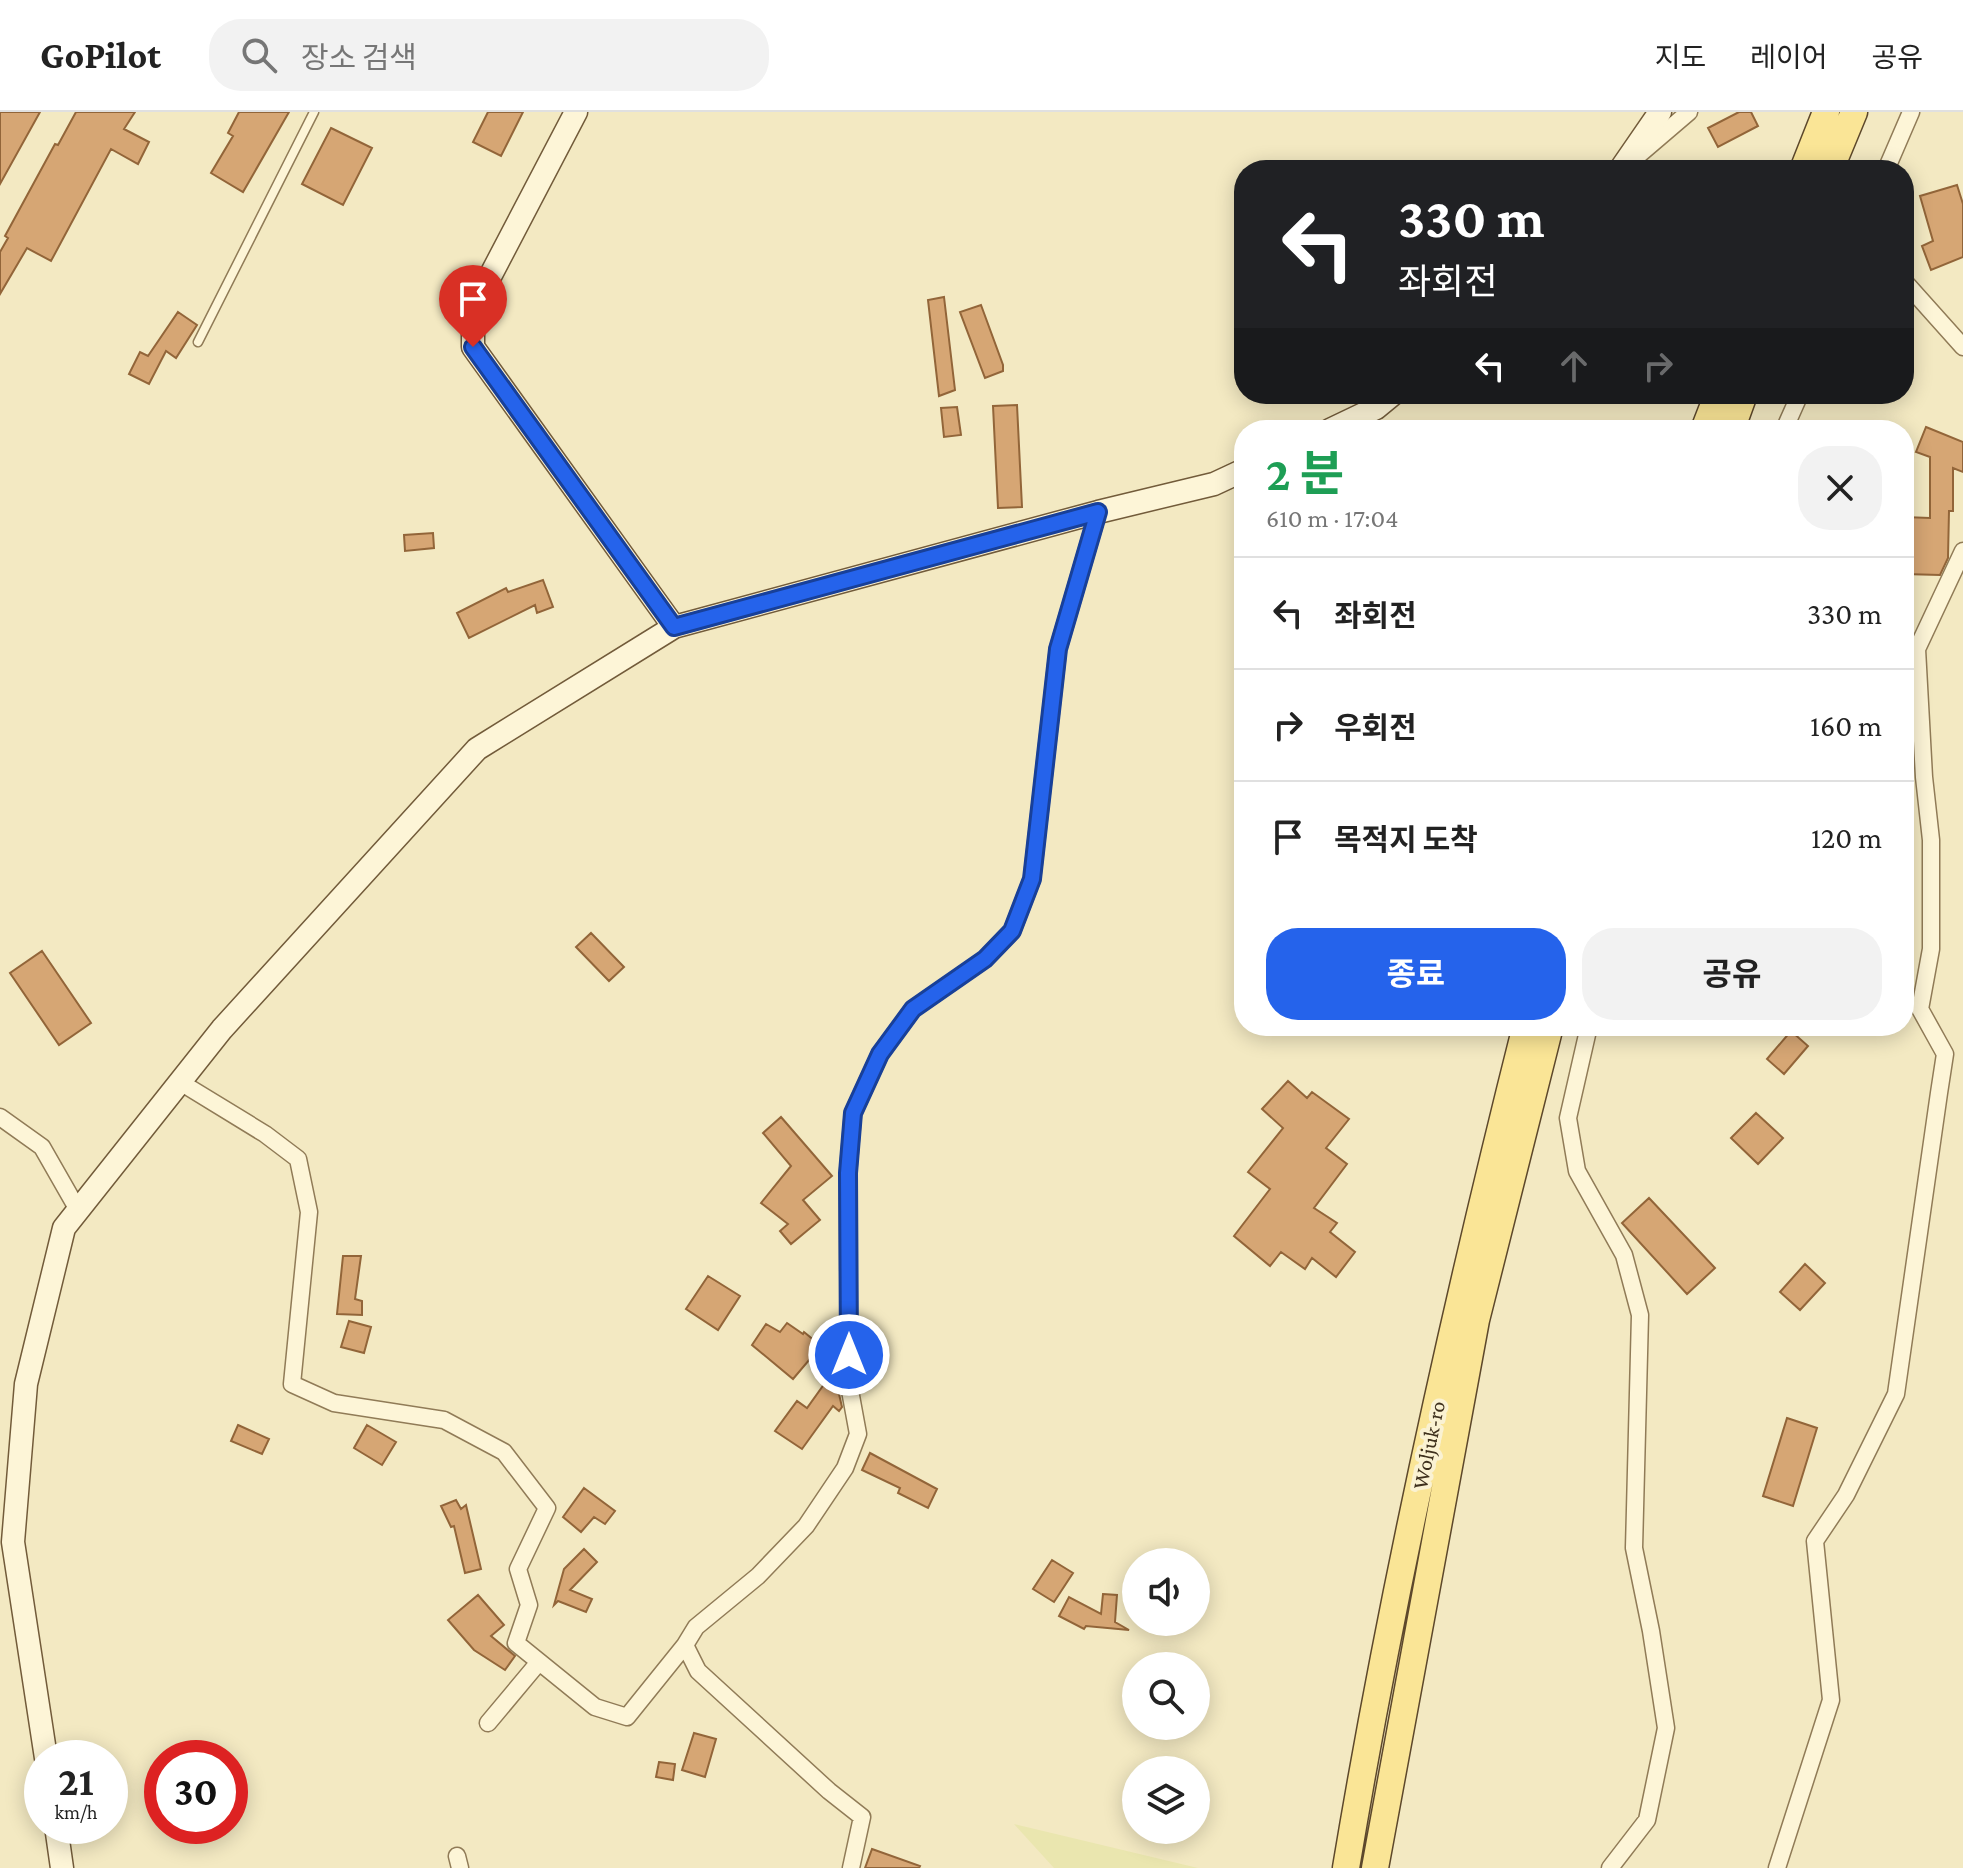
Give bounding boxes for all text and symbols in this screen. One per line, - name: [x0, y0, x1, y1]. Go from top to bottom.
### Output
- search box: [209, 19, 769, 91]
- icon: search: [237, 33, 281, 77]
- text: GoPilot: [40, 34, 161, 76]
- text: 장소 검색: [301, 41, 417, 74]
- text: 지도: [1655, 42, 1706, 73]
- text: 레이어: [1750, 42, 1827, 73]
- text: 공유: [1871, 42, 1923, 73]
- text: 330 m: [1398, 187, 1545, 249]
- icon: left: [1266, 192, 1370, 296]
- text: 좌회전: [1398, 262, 1497, 302]
- pin: [439, 265, 507, 347]
- icon: arrive: [451, 277, 495, 321]
- icon: left: [1468, 344, 1512, 388]
- icon: ahead: [1552, 344, 1596, 388]
- icon: right: [1636, 344, 1680, 388]
- button: close: [1798, 446, 1882, 530]
- text: 2 분: [1266, 447, 1344, 500]
- text: 610 m · 17:04: [1266, 504, 1398, 533]
- icon: left: [1266, 591, 1310, 635]
- text: 330 m: [1807, 597, 1882, 630]
- text: 좌회전: [1334, 599, 1417, 632]
- icon: right: [1266, 703, 1310, 747]
- text: 160 m: [1810, 709, 1882, 742]
- text: 우회전: [1334, 711, 1417, 744]
- icon: arrive: [1266, 815, 1310, 859]
- text: 120 m: [1811, 821, 1882, 854]
- text: 목적지 도착: [1334, 823, 1478, 856]
- button: 종료: [1266, 928, 1566, 1020]
- button: 공유: [1582, 928, 1882, 1020]
- position arrow: [807, 1313, 891, 1397]
- street label: Woljuk-ro: [1407, 1399, 1450, 1492]
- map controls: [1122, 1548, 1210, 1844]
- button: sound: [1122, 1548, 1210, 1636]
- button: search: [1122, 1652, 1210, 1740]
- speed limit sign: 30: [144, 1740, 248, 1844]
- button: layers: [1122, 1756, 1210, 1844]
- text: 21: [58, 1759, 94, 1804]
- text: km/h: [54, 1801, 98, 1823]

